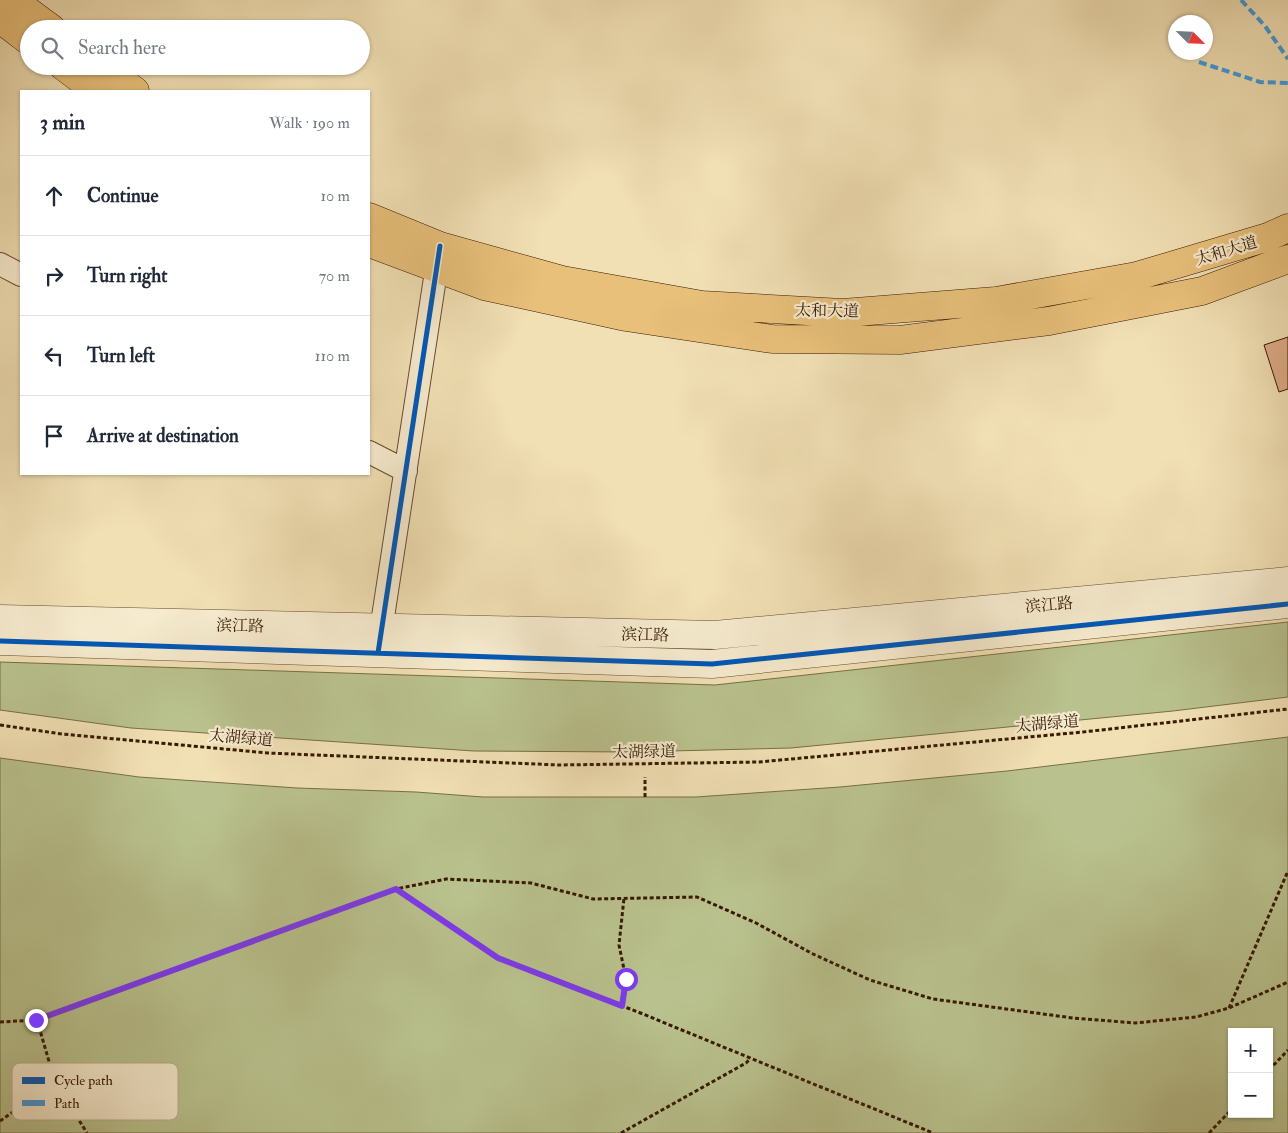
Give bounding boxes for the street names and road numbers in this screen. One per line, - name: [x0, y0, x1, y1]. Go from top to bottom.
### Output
- street label: 太和大道: [1193, 232, 1260, 270]
- street label: 太和大道: [795, 300, 859, 322]
- street label: 滨江路: [1024, 593, 1074, 617]
- street label: 滨江路: [216, 616, 264, 636]
- street label: 滨江路: [621, 625, 669, 645]
- street label: 太湖绿道: [1014, 711, 1080, 737]
- street label: 太湖绿道: [208, 725, 274, 751]
- street label: 太湖绿道: [612, 741, 676, 763]

